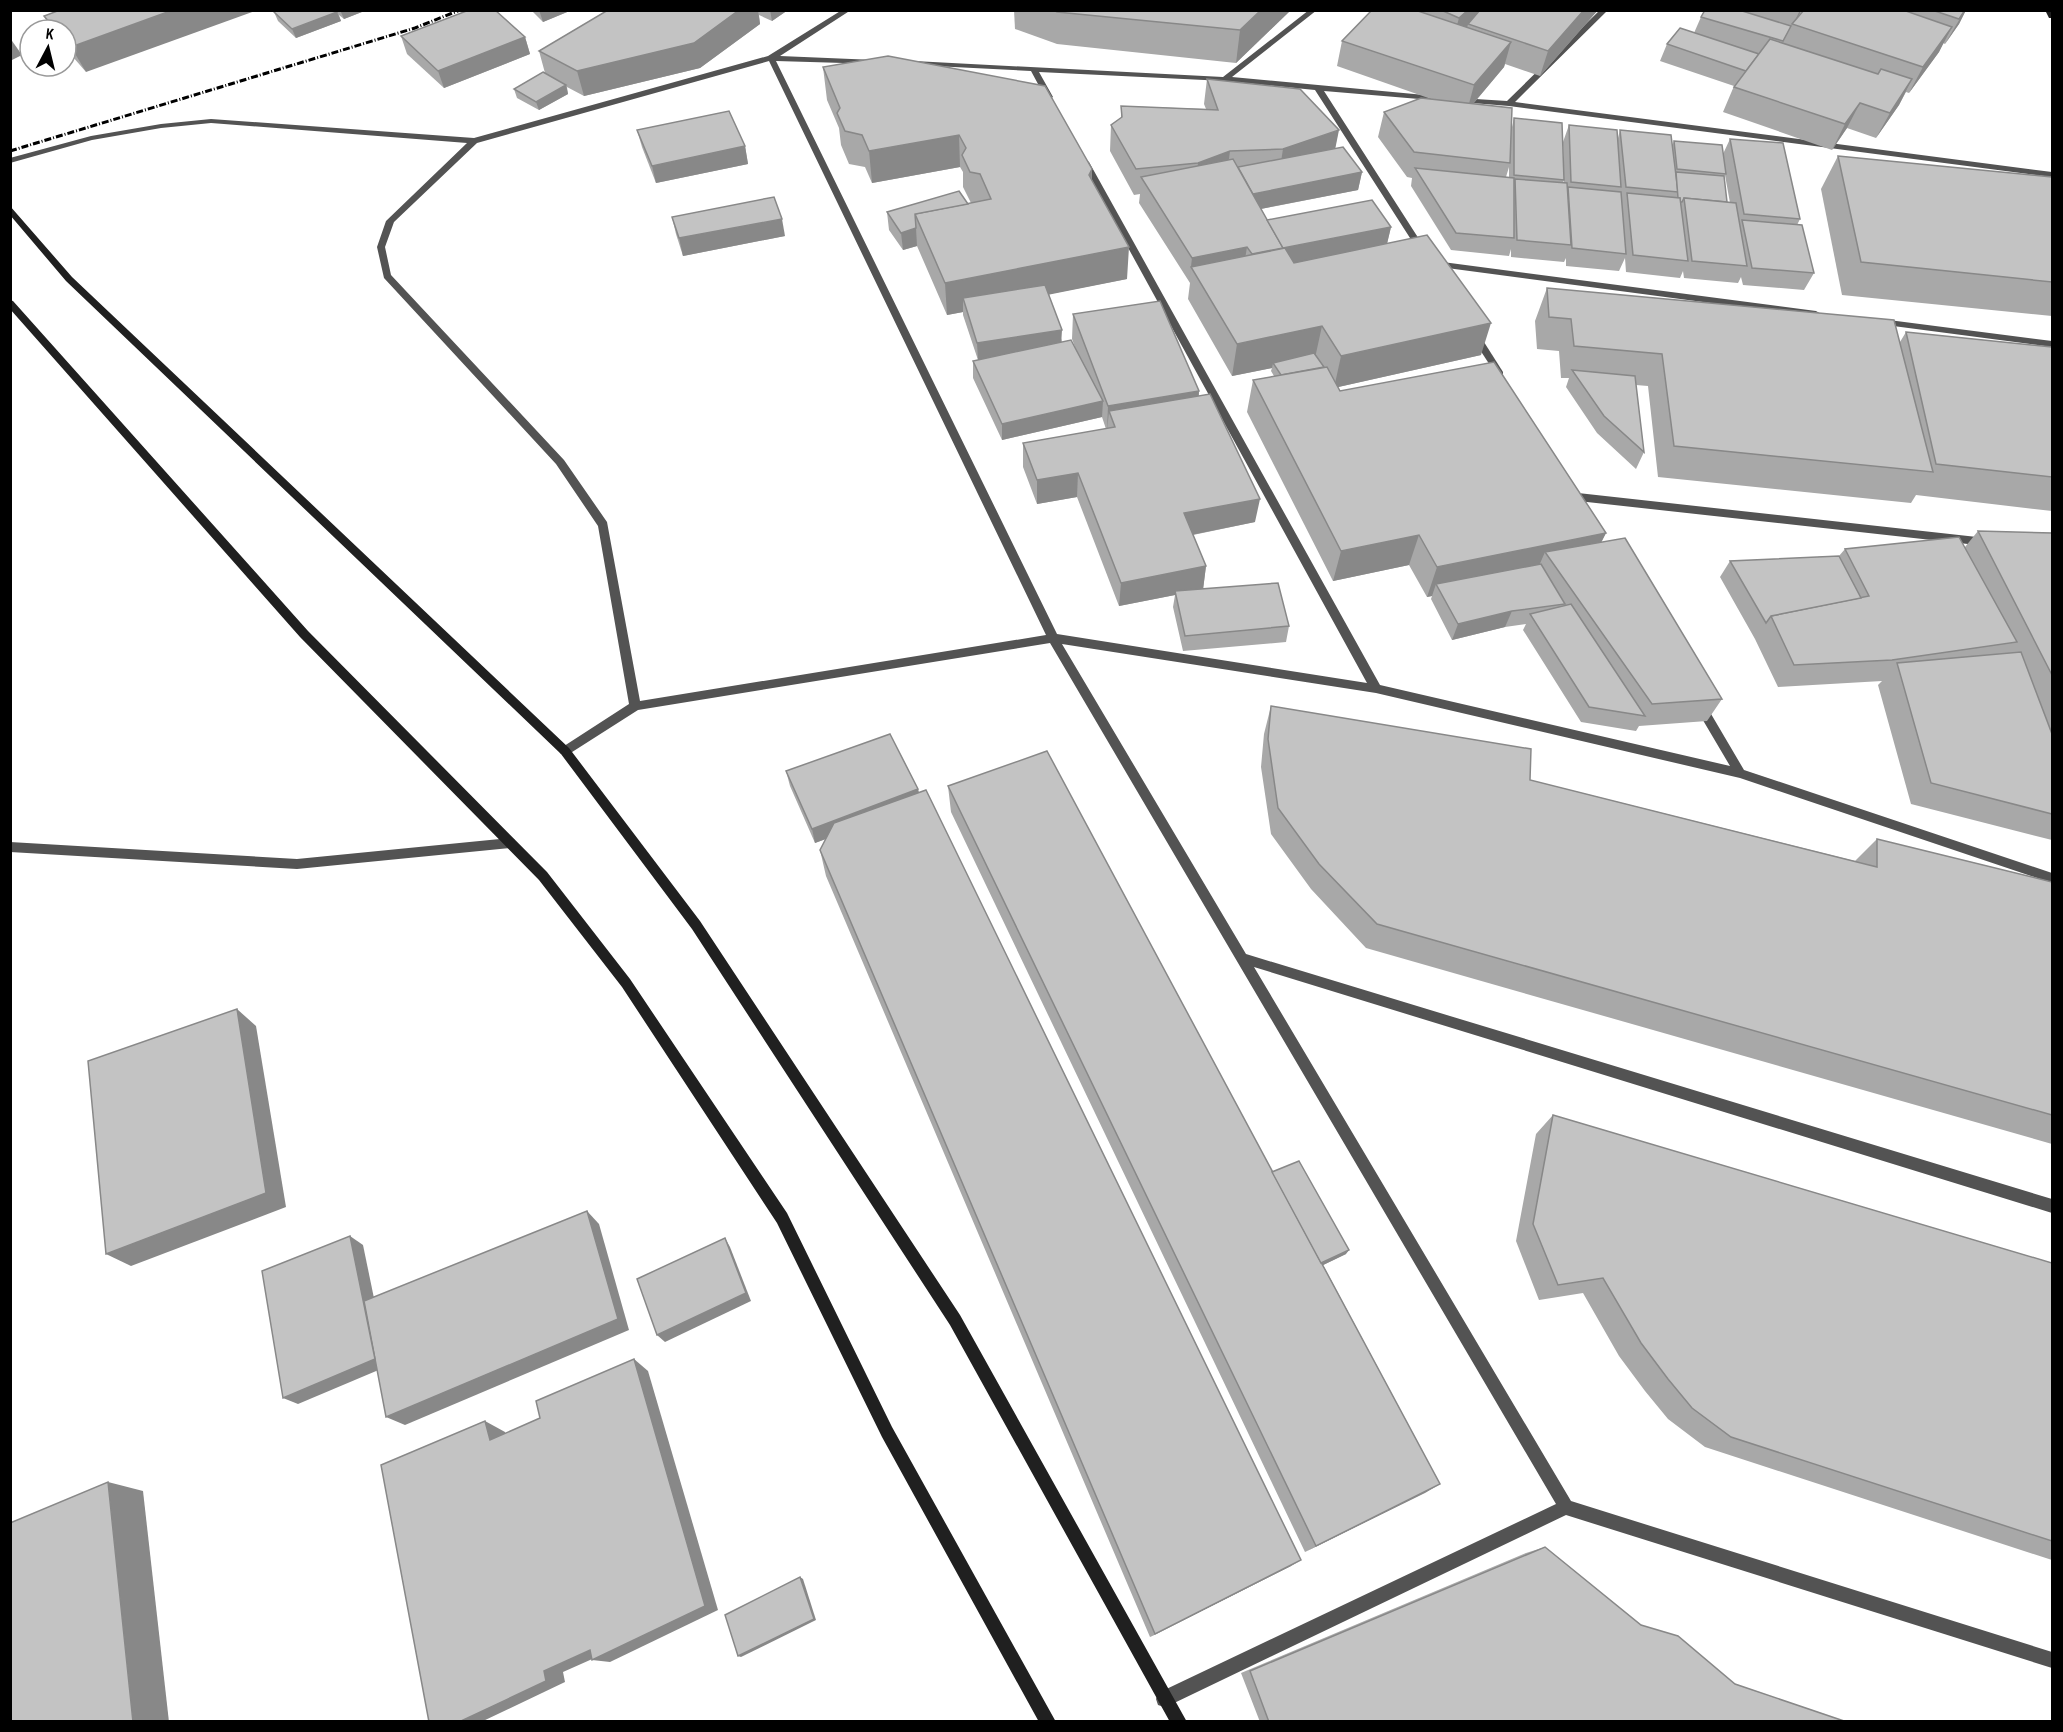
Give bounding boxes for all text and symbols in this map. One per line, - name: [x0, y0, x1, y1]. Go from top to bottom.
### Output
- north arrow: [18, 18, 78, 78]
- text: K: [45, 25, 55, 45]

